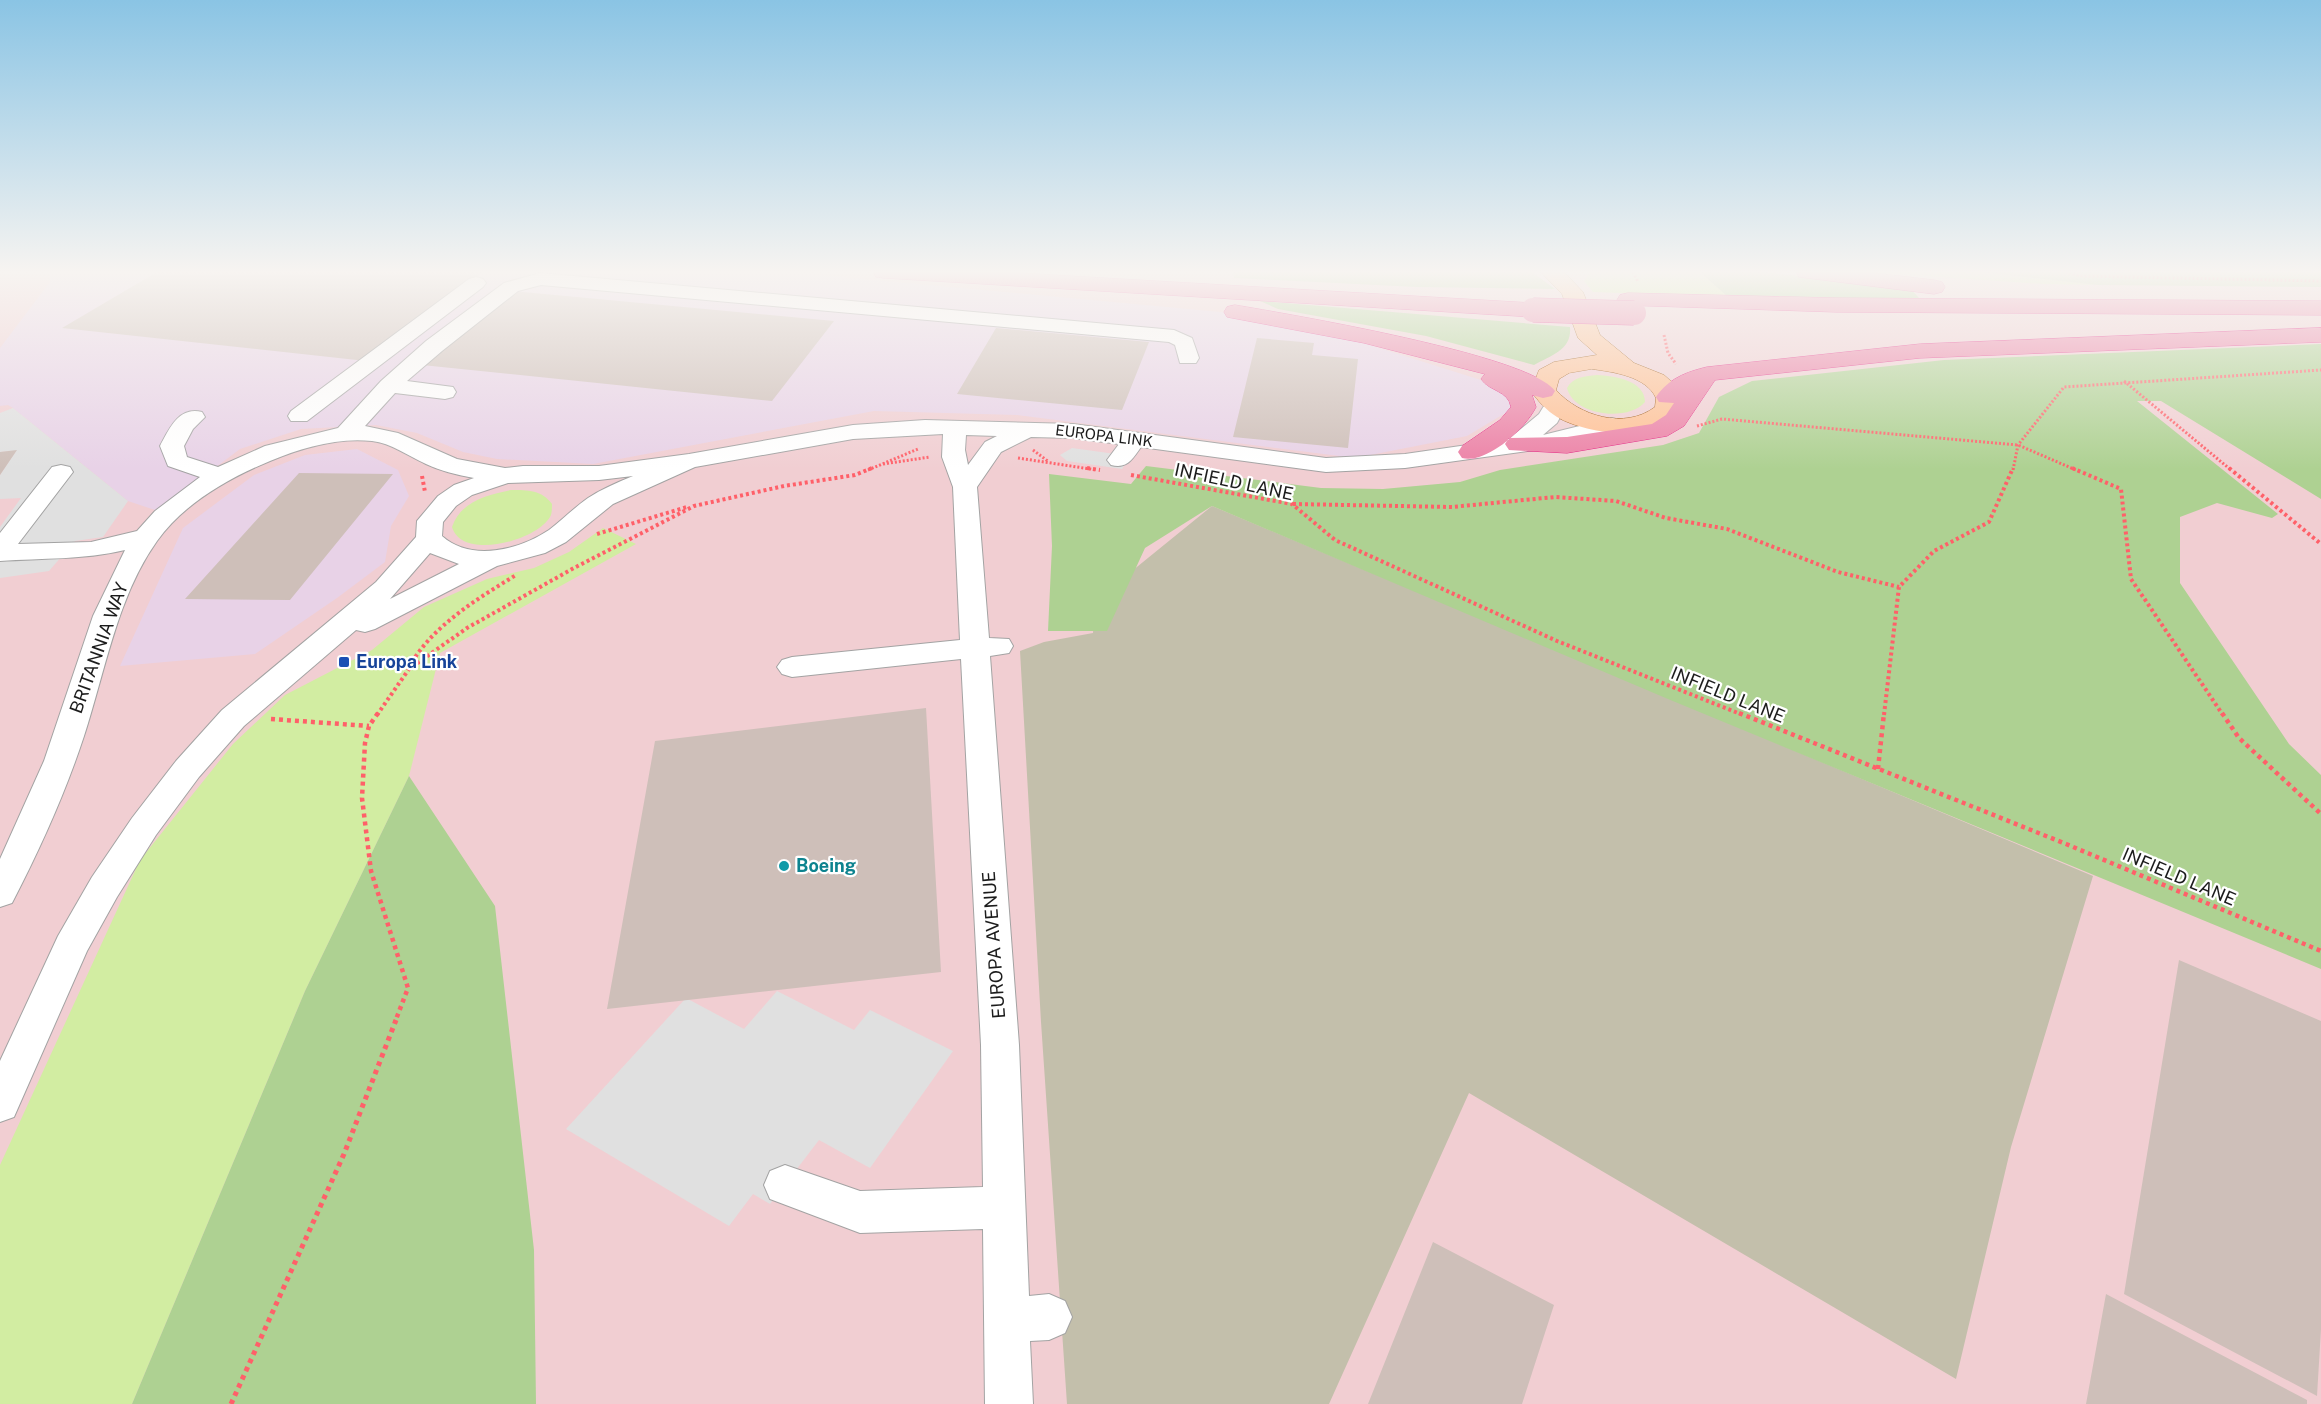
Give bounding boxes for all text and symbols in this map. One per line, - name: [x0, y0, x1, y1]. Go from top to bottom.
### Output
- street label: EUROPA LINK: [1054, 421, 1154, 450]
- street label: INFIELD LANE: [1173, 459, 1296, 504]
- street label: BRITANNIA WAY: [65, 579, 132, 716]
- place label: Europa Link: [356, 651, 458, 672]
- marker: Europa Link: [337, 655, 351, 669]
- street label: INFIELD LANE: [1668, 662, 1788, 727]
- street label: INFIELD LANE: [2119, 843, 2239, 910]
- place label: Boeing: [796, 855, 856, 876]
- marker: Boeing: [777, 859, 791, 873]
- street label: EUROPA AVENUE: [978, 871, 1009, 1020]

